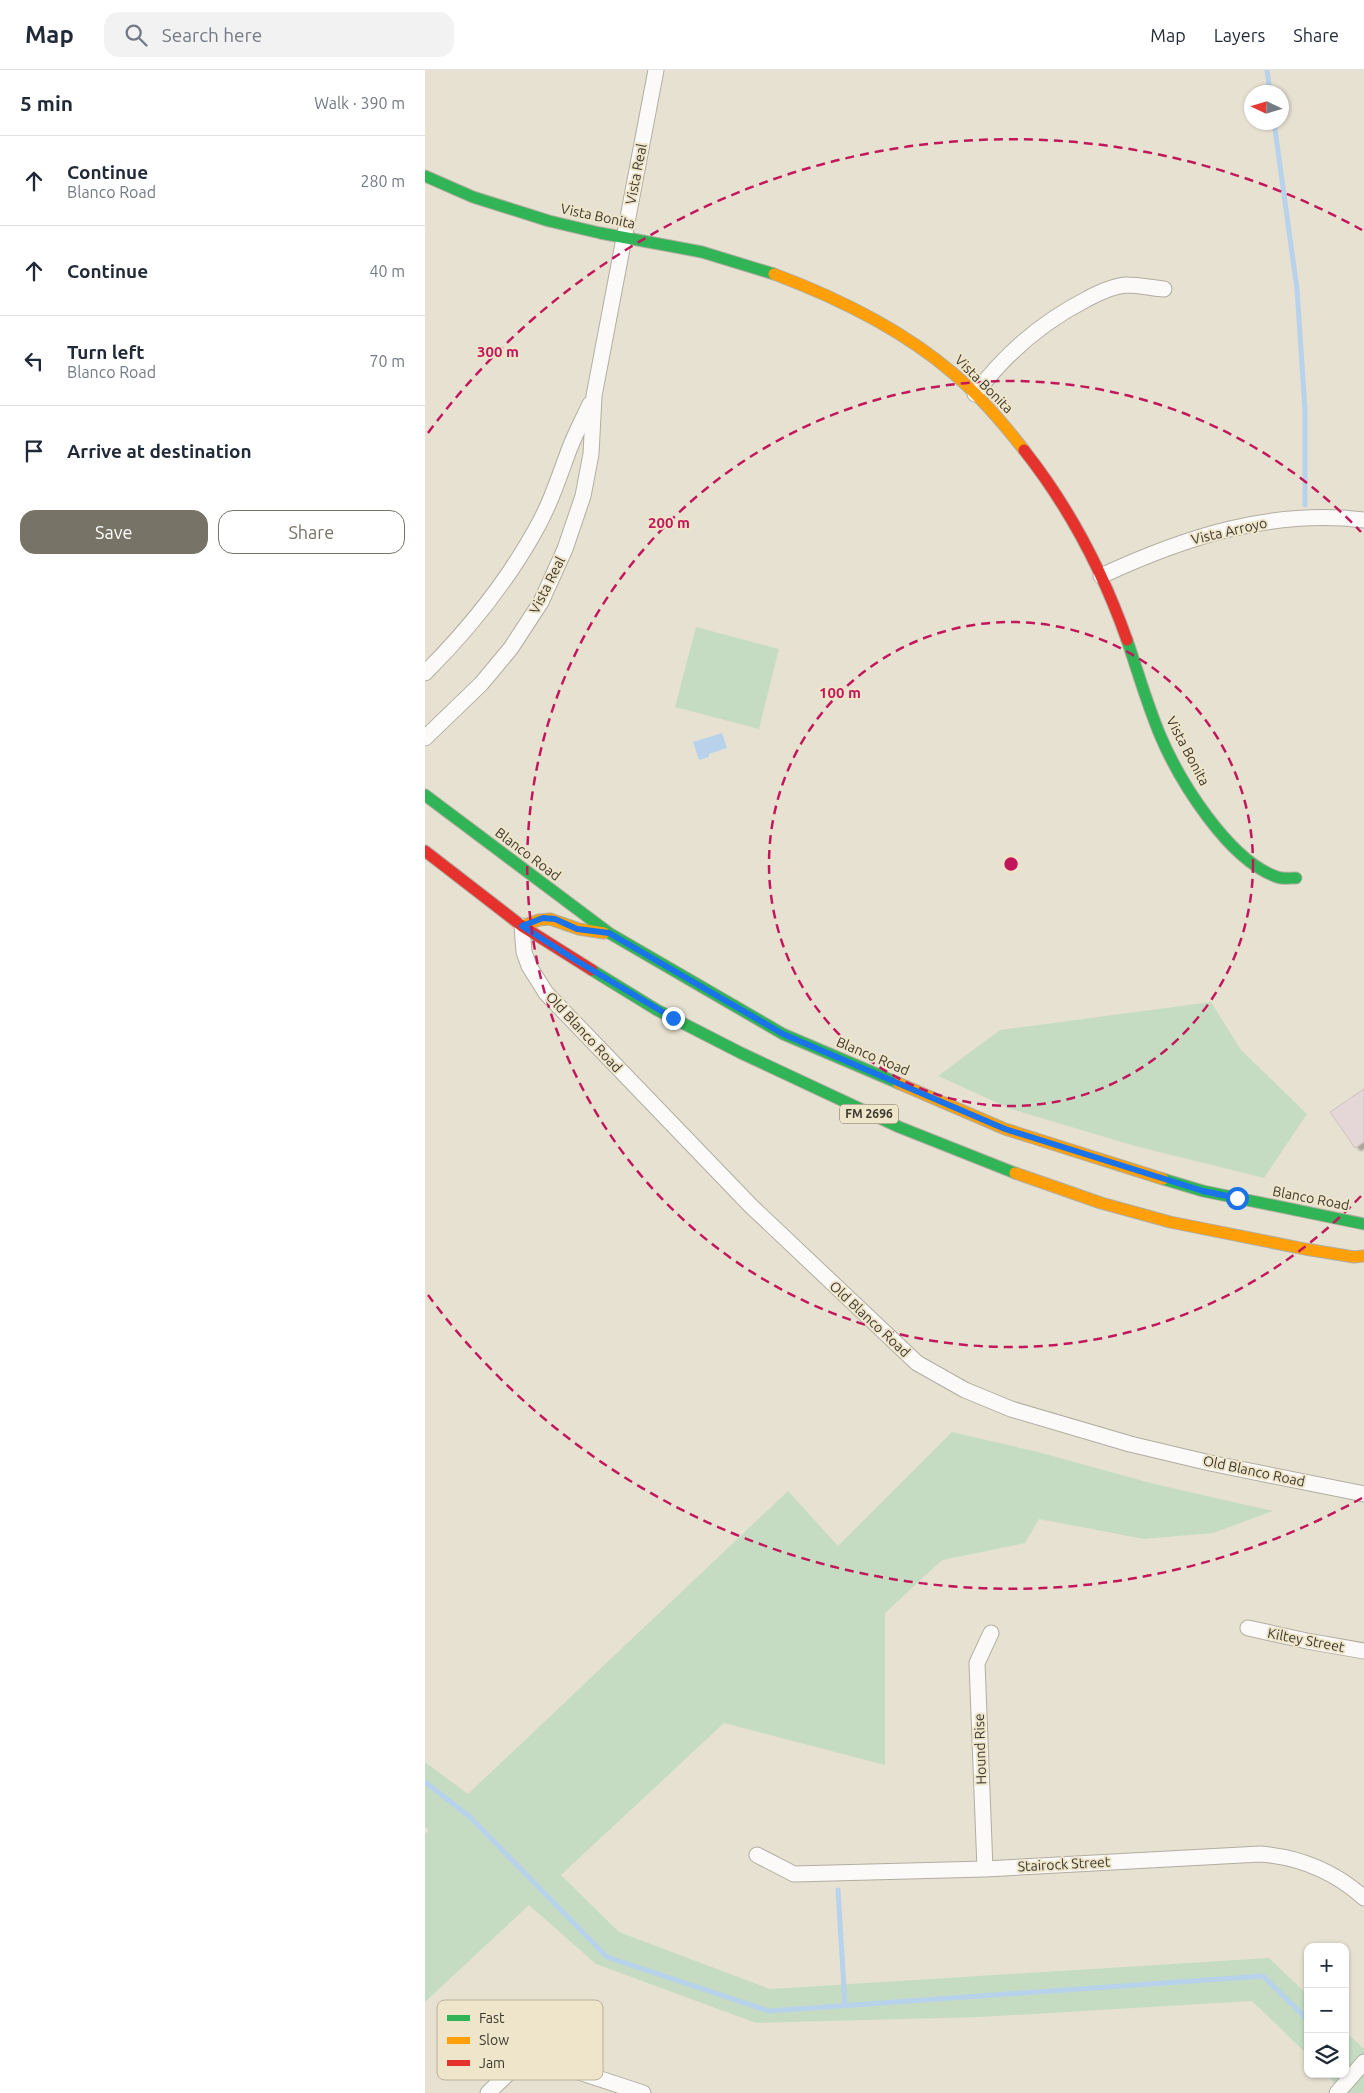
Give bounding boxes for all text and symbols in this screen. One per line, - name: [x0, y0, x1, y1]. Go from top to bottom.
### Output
- search box: [104, 12, 454, 57]
- text: Map: [25, 21, 74, 48]
- icon: search: [122, 21, 150, 49]
- text: Search here: [162, 24, 262, 46]
- text: Map: [1150, 25, 1186, 45]
- text: Layers: [1214, 25, 1265, 45]
- text: Share: [1293, 25, 1339, 45]
- north arrow: [1244, 85, 1289, 130]
- text: 5 min: [20, 91, 73, 115]
- text: Walk · 390 m: [314, 94, 405, 112]
- street label: Vista Real: [622, 142, 650, 206]
- text: Continue: [67, 161, 148, 183]
- icon: ahead: [20, 167, 48, 195]
- text: 280 m: [360, 172, 405, 190]
- text: Blanco Road: [67, 183, 156, 201]
- street label: Vista Bonita: [559, 200, 637, 232]
- icon: ahead: [20, 257, 48, 285]
- text: Continue: [67, 260, 148, 282]
- text: 40 m: [369, 262, 405, 280]
- text: Turn left: [67, 341, 145, 363]
- text: 300 m: [477, 343, 519, 360]
- icon: left: [20, 347, 48, 375]
- text: 70 m: [369, 352, 405, 370]
- street label: Vista Bonita: [952, 352, 1016, 416]
- text: Blanco Road: [67, 363, 156, 381]
- icon: arrive: [20, 437, 48, 465]
- text: Arrive at destination: [67, 440, 252, 462]
- button: Save: [20, 510, 208, 554]
- button: Share: [218, 510, 405, 554]
- text: 200 m: [648, 514, 690, 531]
- street label: Vista Arroyo: [1189, 514, 1269, 548]
- street label: Vista Real: [526, 553, 568, 616]
- text: 100 m: [819, 684, 861, 701]
- street label: Vista Bonita: [1163, 714, 1213, 788]
- street label: Blanco Road: [492, 824, 564, 884]
- centre of rings: [1002, 855, 1020, 873]
- street label: Old Blanco Road: [543, 989, 625, 1075]
- route end: [662, 1007, 685, 1030]
- street label: Blanco Road: [834, 1033, 912, 1079]
- road number: FM 2696: [840, 1104, 898, 1124]
- street label: Blanco Road: [1271, 1183, 1351, 1213]
- route start: [1226, 1187, 1249, 1210]
- street label: Old Blanco Road: [827, 1278, 913, 1360]
- street label: Old Blanco Road: [1202, 1452, 1306, 1490]
- street label: Kiltey Street: [1266, 1625, 1346, 1655]
- street label: Hound Rise: [971, 1713, 989, 1785]
- street label: Stairock Street: [1017, 1854, 1111, 1874]
- map controls: [1304, 1943, 1349, 2078]
- button: +: [1304, 1943, 1349, 1988]
- button: −: [1304, 1988, 1349, 2033]
- legend: [437, 2000, 603, 2080]
- text: Fast: [479, 2010, 505, 2026]
- text: Slow: [479, 2032, 509, 2048]
- button: layers: [1304, 2033, 1349, 2078]
- text: Jam: [479, 2055, 505, 2071]

